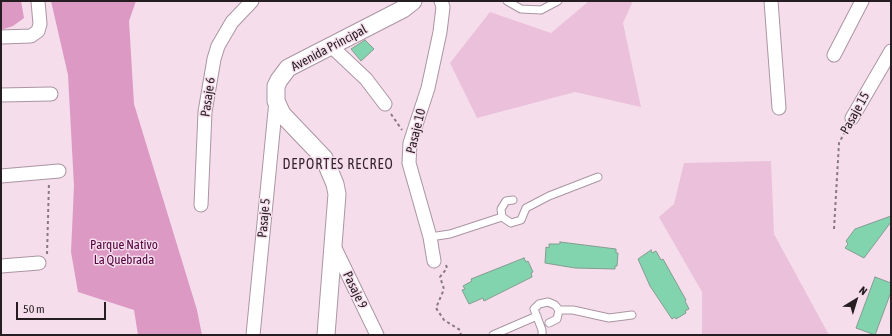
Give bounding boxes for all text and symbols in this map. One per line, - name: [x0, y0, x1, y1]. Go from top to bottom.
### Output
- street label: Avenida Principal: [288, 21, 370, 75]
- street label: Pasaje 6: [198, 76, 218, 118]
- street label: Pasaje 15: [837, 89, 873, 137]
- street label: Pasaje 10: [403, 107, 429, 155]
- district label: DEPORTES RECREO: [282, 157, 394, 173]
- street label: Pasaje 5: [255, 198, 273, 238]
- park label: Parque Nativo La Quebrada: [90, 237, 158, 268]
- street label: Pasaje 9: [339, 269, 371, 311]
- north arrow: [836, 280, 876, 320]
- text: N: [857, 284, 870, 297]
- scale bar: [18, 294, 108, 320]
- text: 50 m: [23, 302, 45, 316]

